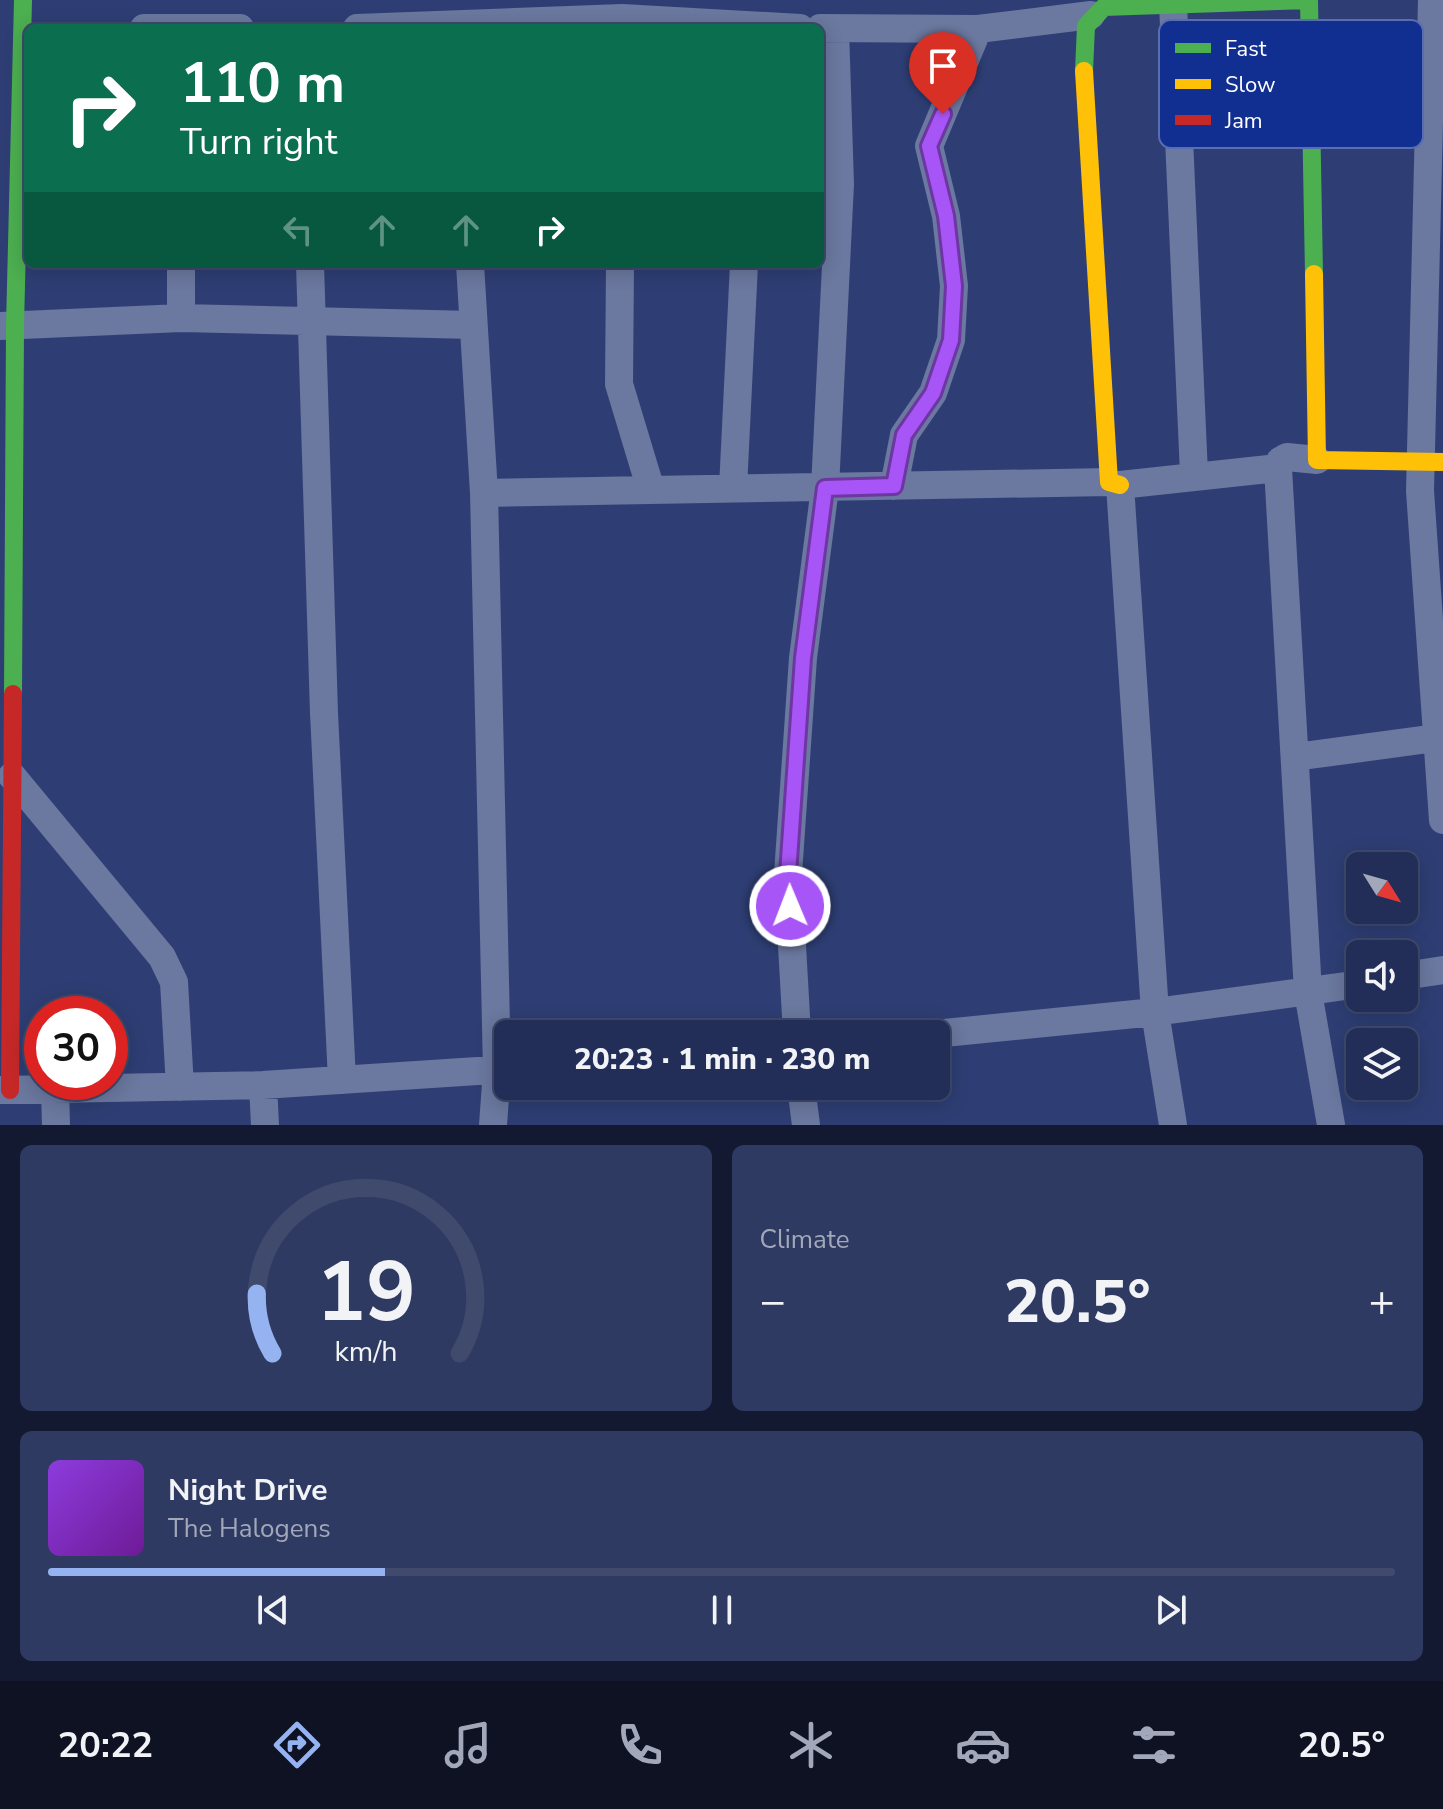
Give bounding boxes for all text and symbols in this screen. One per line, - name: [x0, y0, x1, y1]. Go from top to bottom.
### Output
- legend: [1159, 20, 1423, 148]
- pin: [909, 32, 977, 114]
- text: Fast: [1225, 34, 1267, 64]
- icon: arrive: [921, 44, 965, 88]
- text: 110 m: [180, 45, 345, 122]
- icon: right: [48, 56, 152, 160]
- text: Slow: [1225, 70, 1276, 100]
- text: Jam: [1224, 106, 1263, 136]
- text: Turn right: [180, 118, 337, 167]
- icon: left: [276, 208, 320, 252]
- icon: ahead: [360, 208, 404, 252]
- icon: ahead: [444, 208, 488, 252]
- icon: right: [528, 208, 572, 252]
- north arrow: [1346, 852, 1418, 924]
- map controls: [1346, 852, 1418, 1100]
- position arrow: [748, 864, 832, 948]
- button: sound: [1346, 940, 1418, 1012]
- speed limit sign: 30: [24, 996, 128, 1100]
- button: layers: [1346, 1028, 1418, 1100]
- text: 20:23 · 1 min · 230 m: [574, 1039, 870, 1080]
- text: Climate: [760, 1222, 850, 1257]
- text: 19: [316, 1236, 416, 1349]
- text: 20.5°: [1004, 1261, 1151, 1343]
- text: −: [760, 1272, 786, 1332]
- text: +: [1369, 1272, 1395, 1332]
- text: km/h: [334, 1332, 397, 1371]
- text: Night Drive: [168, 1470, 327, 1511]
- text: The Halogens: [168, 1511, 331, 1546]
- icon: previous: [251, 1588, 295, 1632]
- icon: pause: [700, 1588, 744, 1632]
- icon: next: [1149, 1588, 1193, 1632]
- icon: directions: [269, 1717, 325, 1773]
- icon: music: [440, 1717, 496, 1773]
- icon: phone: [612, 1717, 668, 1773]
- icon: climate: [783, 1717, 839, 1773]
- icon: car: [955, 1717, 1011, 1773]
- icon: filters: [1126, 1717, 1182, 1773]
- text: 20:22: [58, 1721, 153, 1770]
- text: 20.5°: [1298, 1721, 1385, 1770]

